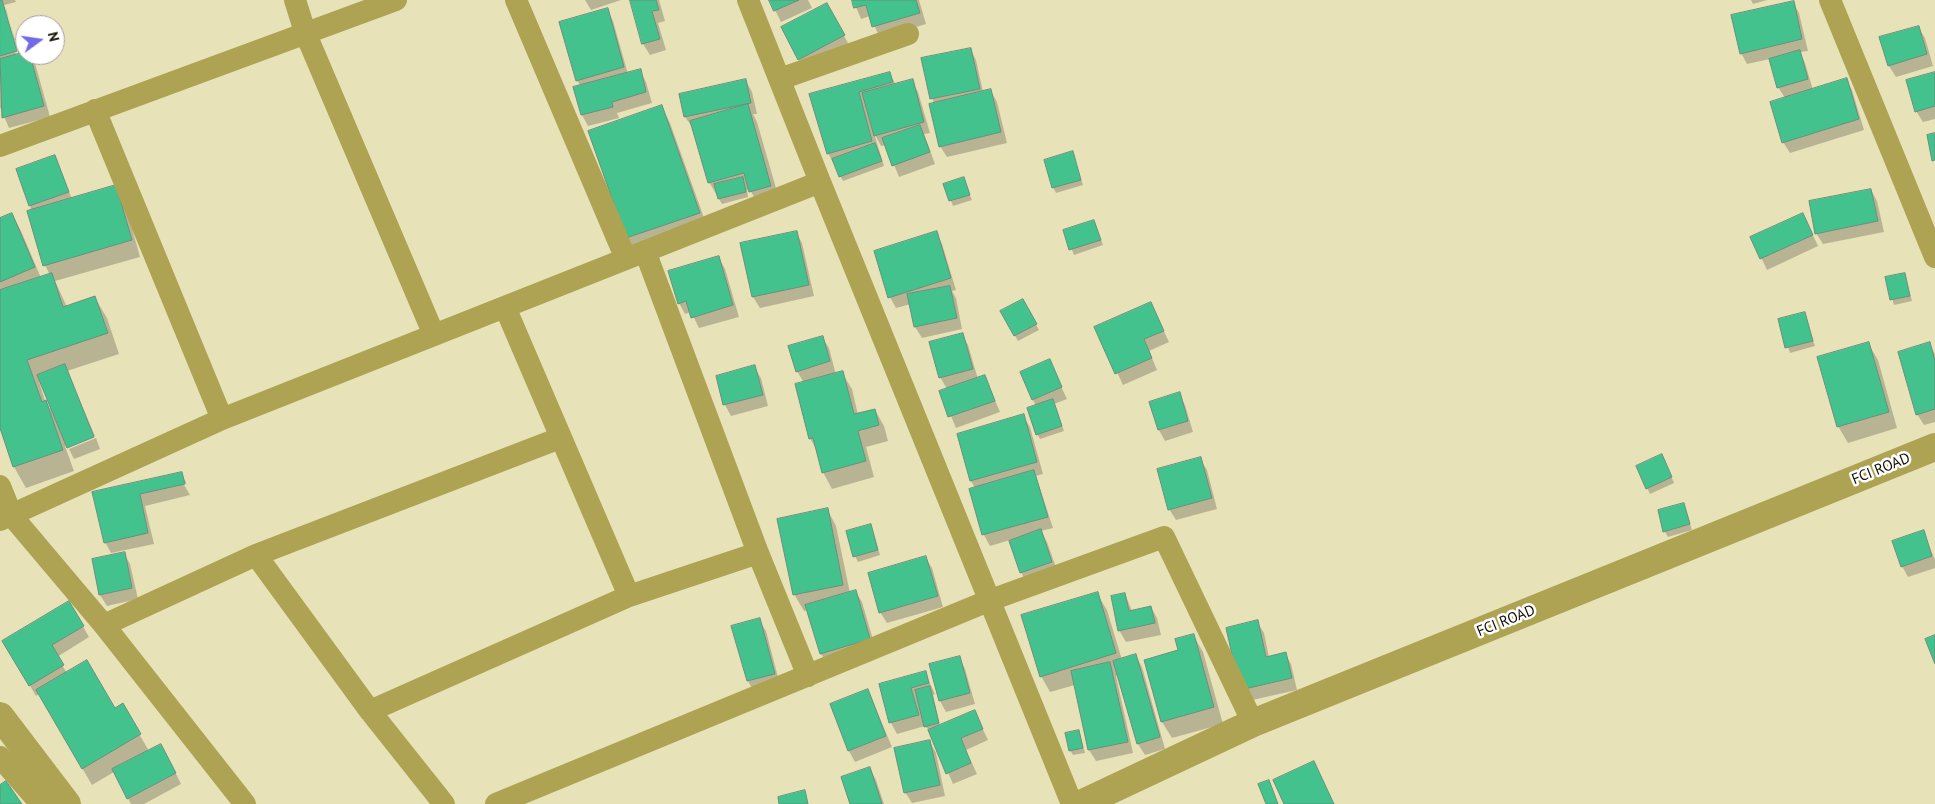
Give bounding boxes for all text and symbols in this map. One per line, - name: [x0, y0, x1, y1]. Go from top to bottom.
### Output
- north arrow: [15, 15, 65, 65]
- text: N: [44, 30, 63, 43]
- street label: FCI ROAD: [1849, 449, 1913, 489]
- street label: FCI ROAD: [1474, 601, 1538, 641]

